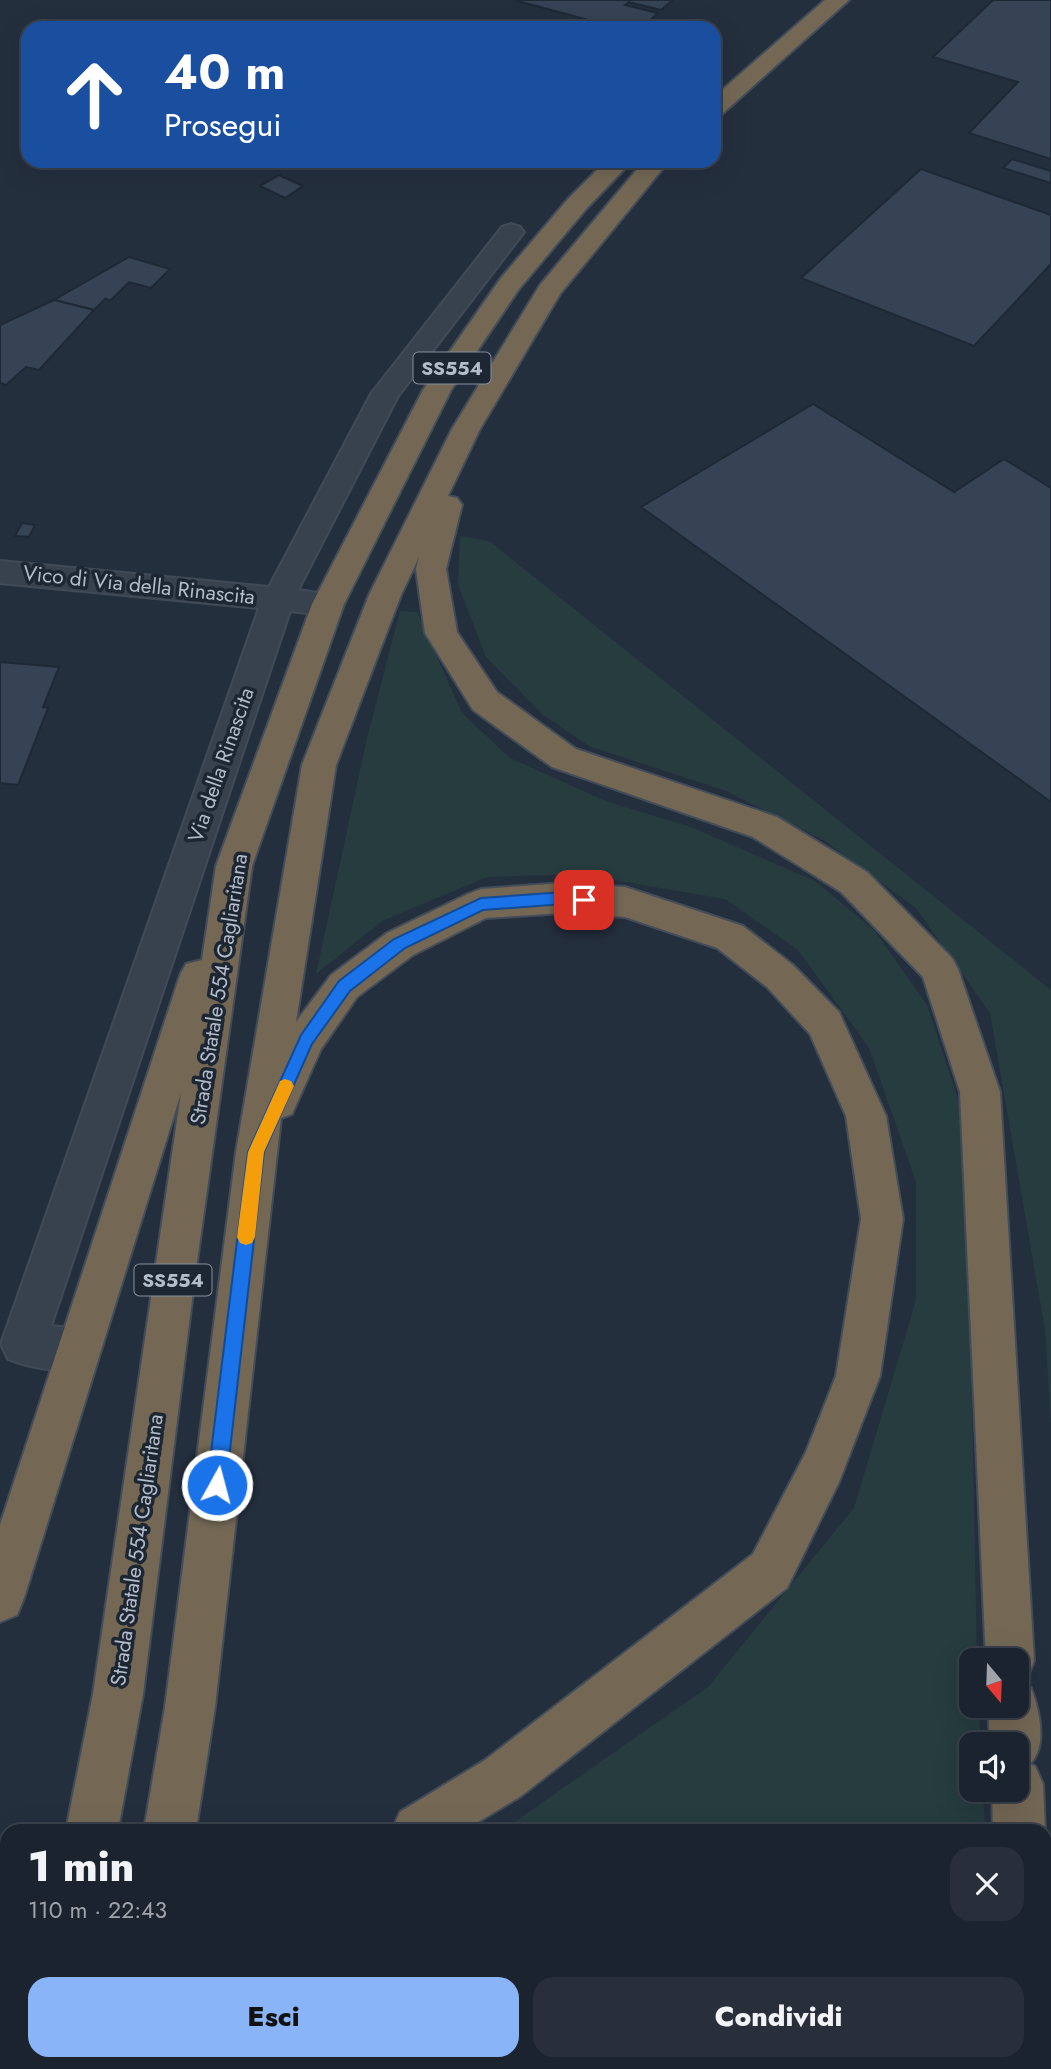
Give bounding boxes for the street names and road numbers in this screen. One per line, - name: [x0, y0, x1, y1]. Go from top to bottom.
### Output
- road number: SS554: [414, 352, 490, 384]
- street label: Vico di Via della Rinascita: [22, 558, 256, 612]
- street label: Via della Rinascita: [180, 684, 262, 846]
- street label: Strada Statale 554 Cagliaritana: [183, 851, 255, 1127]
- road number: SS554: [134, 1264, 212, 1296]
- street label: Strada Statale 554 Cagliaritana: [103, 1412, 171, 1688]

